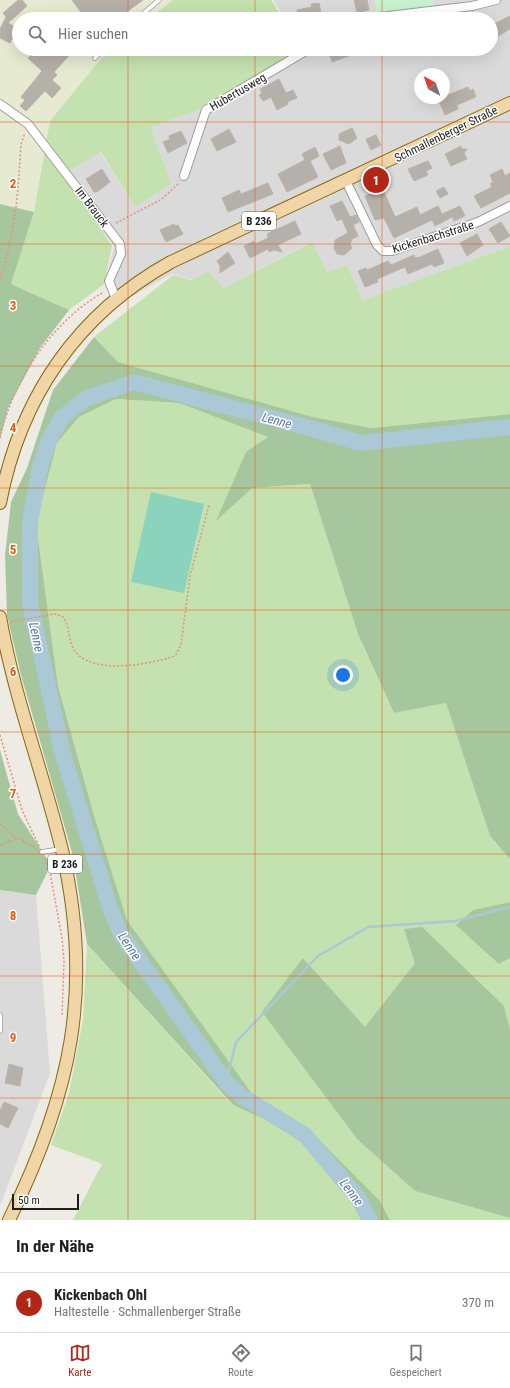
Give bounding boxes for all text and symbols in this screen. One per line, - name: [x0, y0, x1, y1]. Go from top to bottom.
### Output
- search box: [12, 12, 498, 56]
- icon: search: [26, 23, 48, 45]
- text: Hier suchen: [58, 25, 128, 43]
- north arrow: [414, 68, 450, 104]
- street label: Hubertusweg: [207, 70, 269, 114]
- street label: Schmallenberger Straße: [392, 103, 500, 165]
- pin: 1: [363, 165, 389, 195]
- text: 2: [10, 176, 17, 191]
- street label: Im Brauck: [72, 184, 112, 231]
- road number: B 236: [242, 212, 276, 230]
- street label: Kickenbachstraße: [390, 218, 476, 256]
- text: 3: [10, 298, 16, 313]
- water label: Lenne: [260, 409, 293, 432]
- text: 4: [10, 420, 17, 435]
- text: 5: [10, 542, 17, 557]
- water label: Lenne: [26, 621, 47, 653]
- text: 6: [10, 664, 17, 679]
- your location: [333, 665, 353, 685]
- text: 7: [10, 786, 17, 801]
- road number: B 236: [48, 855, 82, 873]
- text: 8: [10, 908, 16, 923]
- water label: Lenne: [115, 930, 144, 963]
- text: 9: [10, 1030, 16, 1045]
- water label: Lenne: [337, 1176, 367, 1209]
- scale bar: [12, 1192, 79, 1211]
- text: 50 m: [18, 1194, 40, 1207]
- text: In der Nähe: [16, 1236, 94, 1256]
- text: Kickenbach Ohl: [54, 1286, 147, 1304]
- text: 1: [26, 1295, 32, 1310]
- text: 370 m: [462, 1295, 494, 1310]
- text: Haltestelle · Schmallenberger Straße: [54, 1304, 241, 1319]
- tab: Karte: [68, 1342, 92, 1379]
- tab: Route: [228, 1342, 253, 1379]
- tab: Gespeichert: [390, 1342, 442, 1379]

